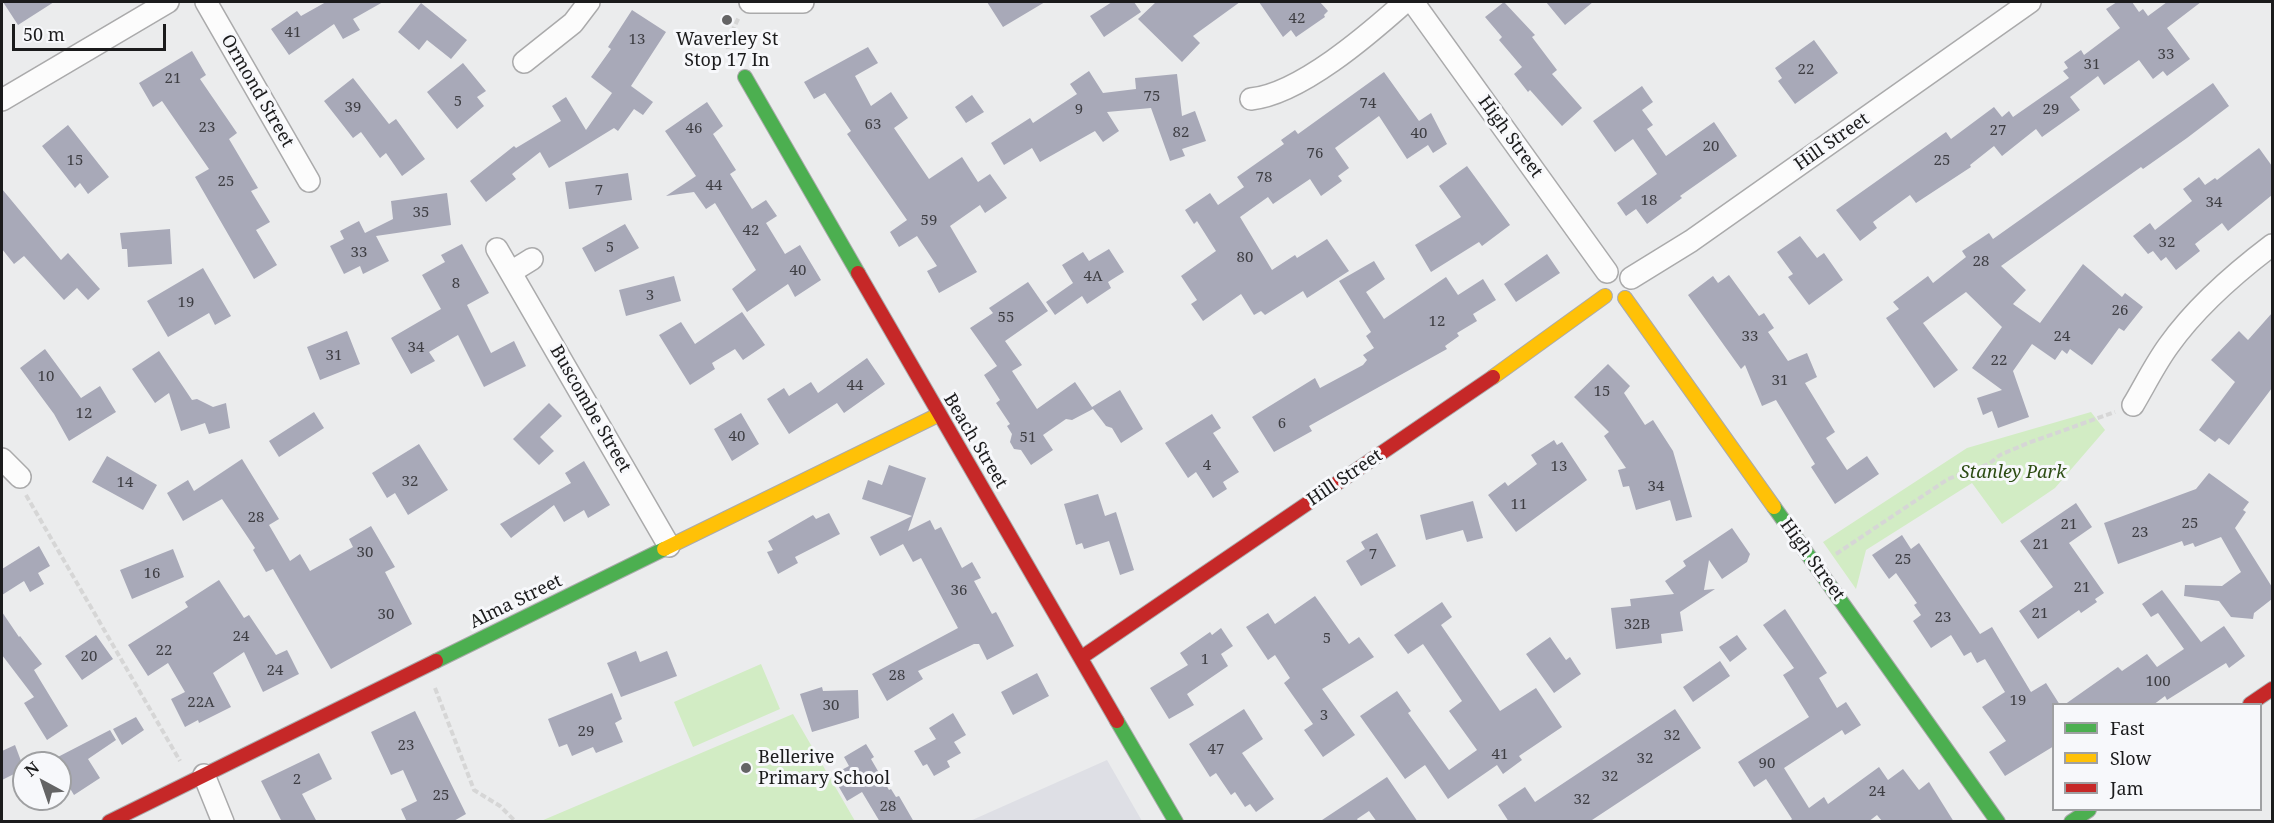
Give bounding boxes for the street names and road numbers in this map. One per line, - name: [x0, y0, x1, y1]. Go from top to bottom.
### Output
- street label: Ormond Street: [216, 31, 298, 151]
- street label: High Street: [1473, 92, 1547, 182]
- street label: Hill Street: [1791, 108, 1873, 176]
- street label: Buscombe Street: [545, 342, 635, 476]
- street label: Beach Street: [938, 390, 1012, 492]
- street label: Hill Street: [1303, 445, 1387, 511]
- street label: High Street: [1775, 515, 1849, 605]
- street label: Alma Street: [466, 570, 566, 634]

